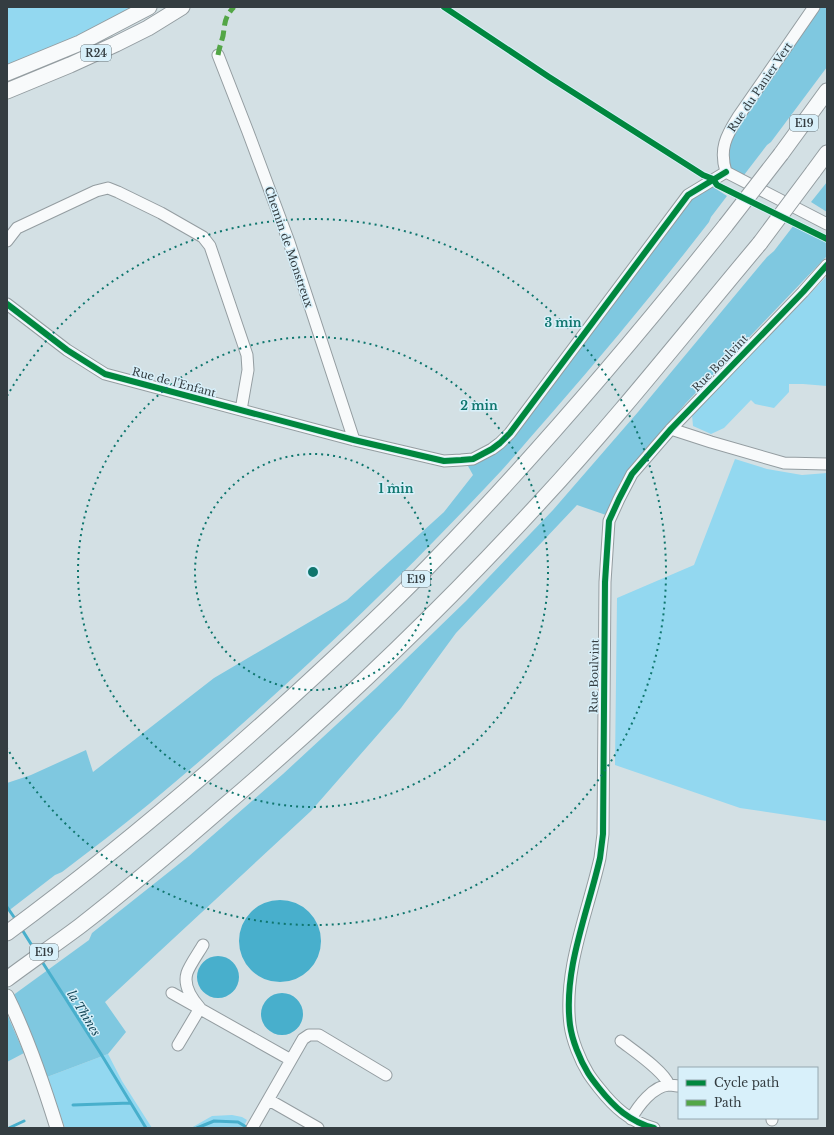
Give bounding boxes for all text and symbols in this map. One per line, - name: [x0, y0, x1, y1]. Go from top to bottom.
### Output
- street label: Rue du Panier Vert: [725, 39, 796, 135]
- road number: R24: [81, 45, 111, 61]
- road number: E19: [790, 115, 818, 131]
- street label: Chemin de Monstreux: [262, 185, 316, 310]
- text: 3 min: [544, 315, 582, 330]
- street label: Rue Boulvint: [689, 331, 751, 395]
- street label: Rue de l'Enfant: [131, 364, 218, 400]
- text: 2 min: [460, 398, 498, 413]
- text: 1 min: [379, 481, 414, 496]
- centre of rings: [306, 565, 320, 579]
- road number: E19: [402, 571, 430, 587]
- street label: Rue Boulvint: [586, 638, 602, 713]
- road number: E19: [30, 944, 58, 960]
- water label: la Thines: [64, 987, 104, 1039]
- legend: [678, 1067, 818, 1119]
- text: Cycle path: [714, 1075, 779, 1090]
- text: Path: [714, 1095, 742, 1110]

